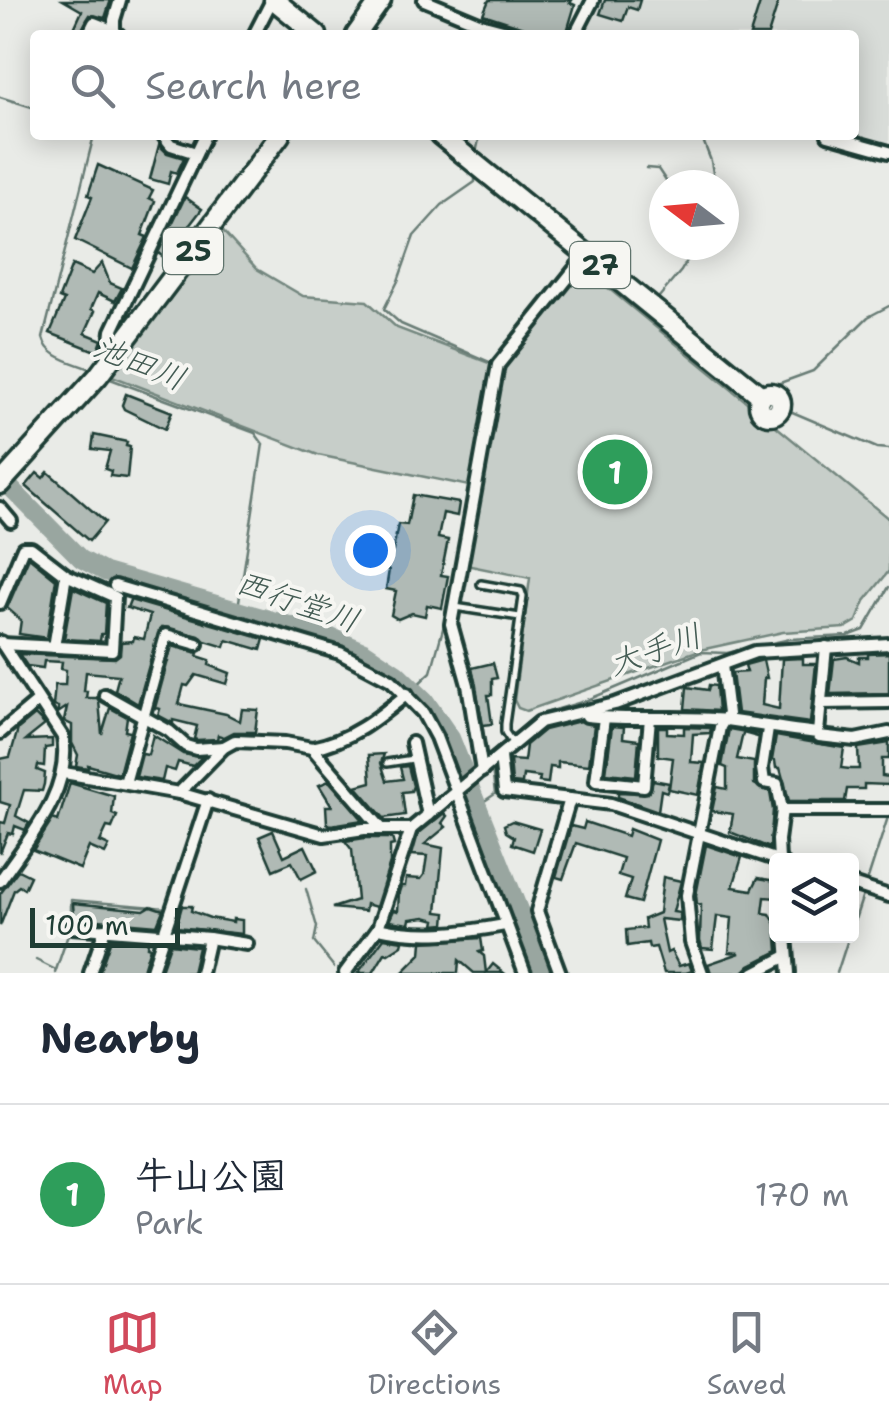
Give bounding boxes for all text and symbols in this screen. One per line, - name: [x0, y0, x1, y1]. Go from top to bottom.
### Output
- search box: [30, 30, 859, 140]
- icon: search: [65, 58, 120, 113]
- text: Search here: [145, 60, 362, 111]
- north arrow: [649, 170, 739, 260]
- road number: 25: [163, 228, 223, 274]
- road number: 27: [570, 242, 630, 288]
- water label: 池田川: [87, 324, 193, 400]
- pin: 1: [582, 434, 648, 510]
- your location: [345, 525, 396, 576]
- water label: 西行堂川: [230, 560, 366, 642]
- water label: 大手川: [603, 613, 707, 685]
- map controls: [769, 853, 859, 943]
- button: layers: [769, 853, 859, 943]
- scale bar: [30, 903, 180, 948]
- text: 100 m: [45, 906, 129, 944]
- text: Nearby: [40, 1010, 200, 1066]
- text: 牛山公園: [135, 1150, 287, 1201]
- text: 1: [65, 1173, 80, 1216]
- text: 170 m: [755, 1173, 849, 1216]
- text: Park: [135, 1201, 204, 1244]
- tab: Map: [103, 1305, 163, 1403]
- tab: Directions: [368, 1305, 501, 1403]
- tab: Saved: [707, 1305, 786, 1403]

